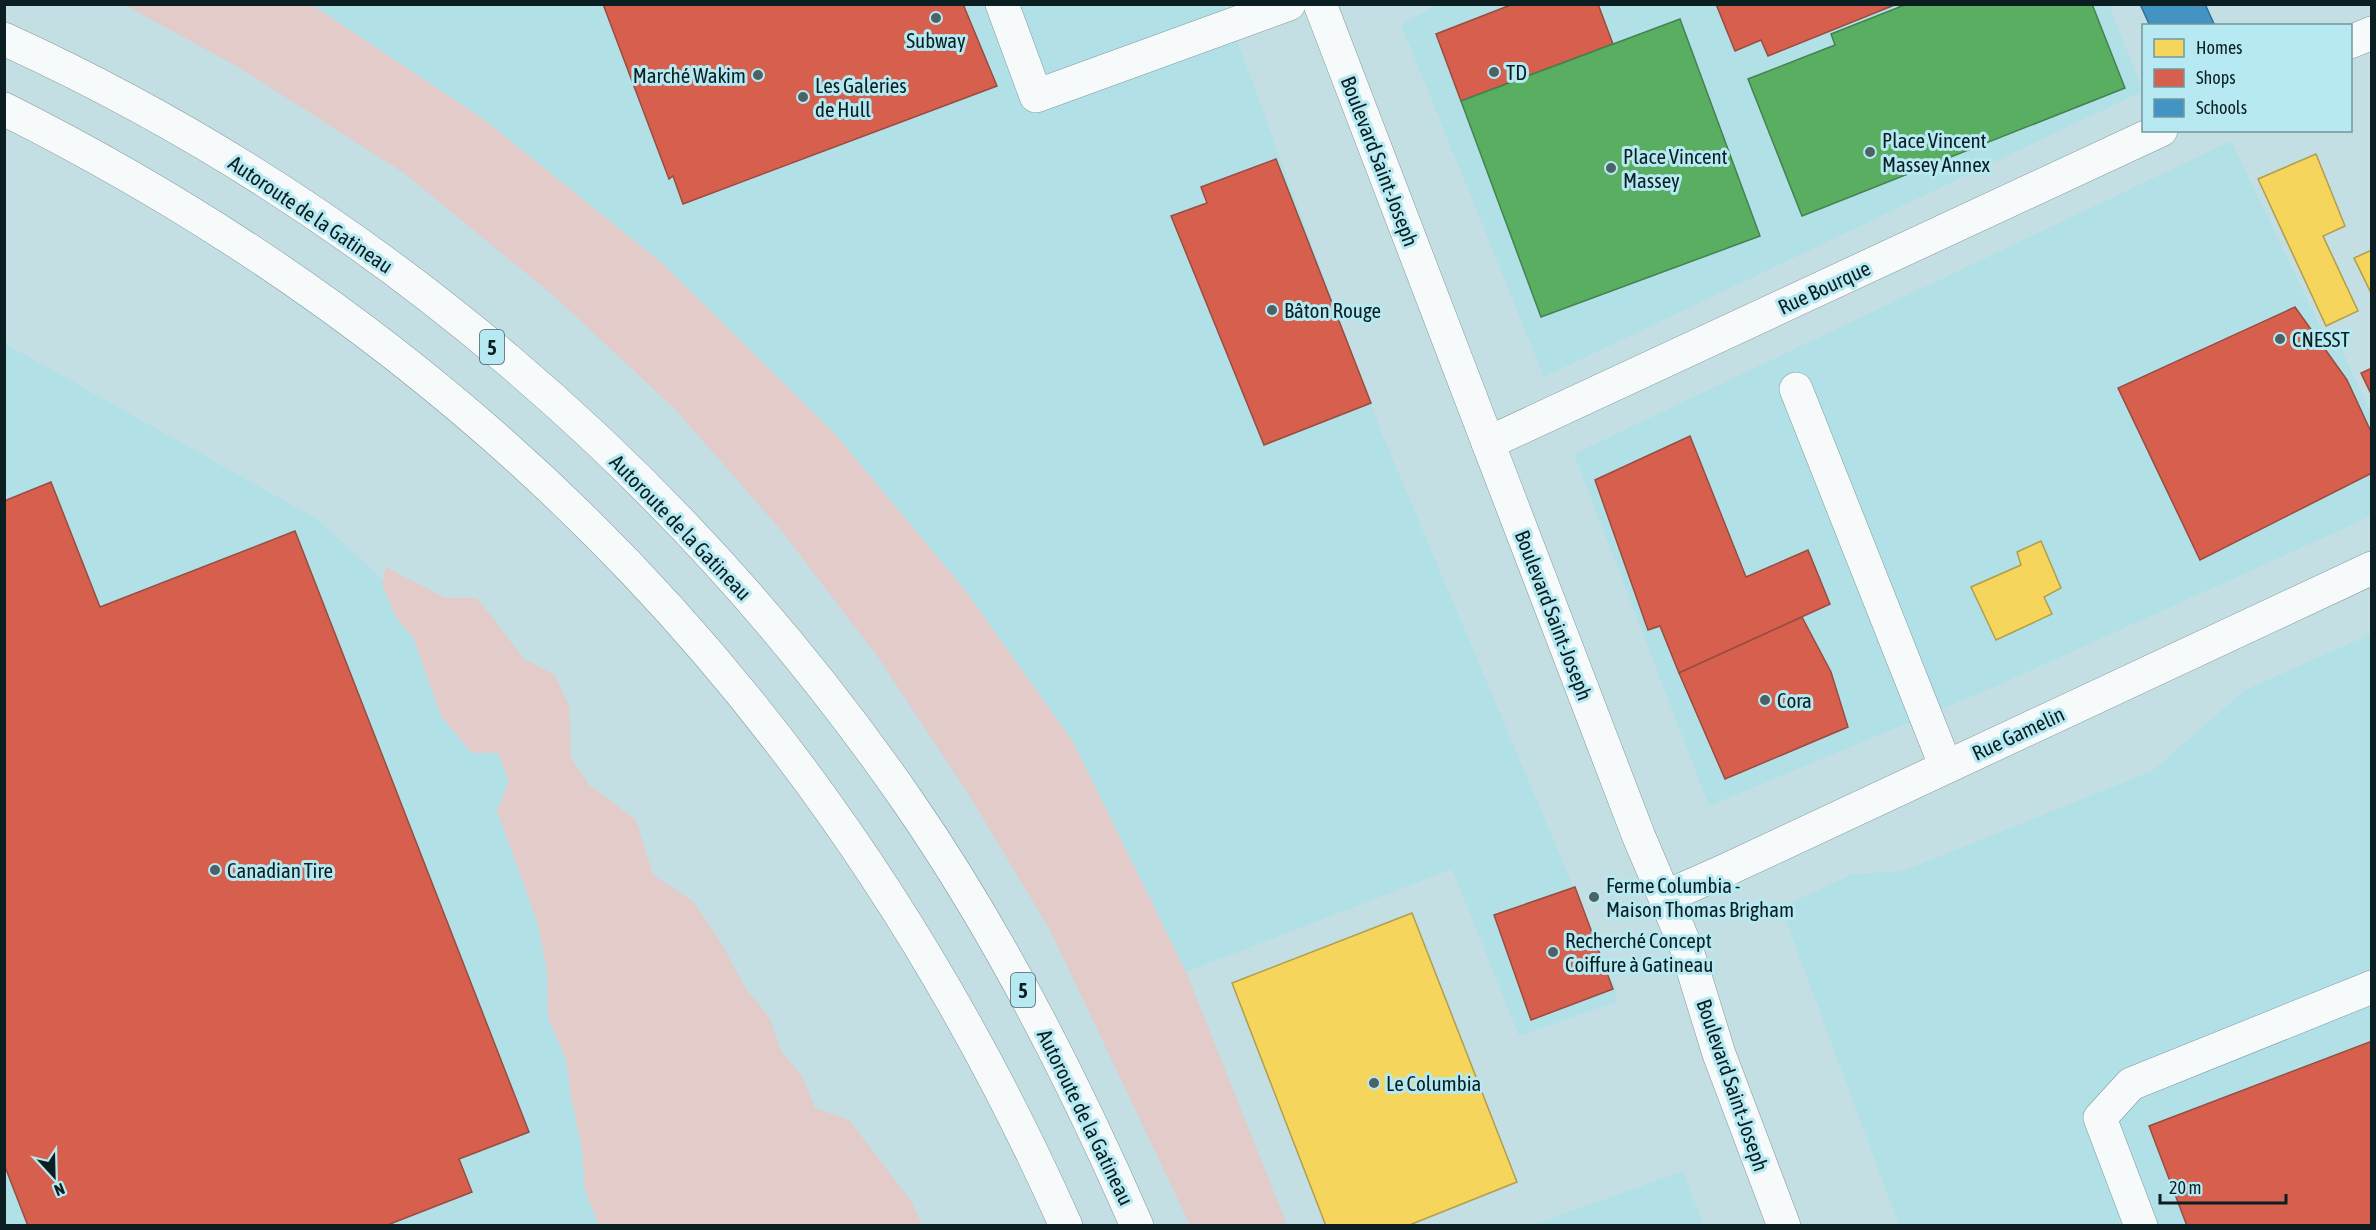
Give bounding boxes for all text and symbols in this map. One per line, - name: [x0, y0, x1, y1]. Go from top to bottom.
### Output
- marker: Subway: [929, 11, 943, 25]
- legend: [2142, 24, 2352, 132]
- place label: Subway: [906, 28, 966, 52]
- text: Homes: [2196, 37, 2242, 58]
- place label: TD: [1506, 60, 1527, 84]
- place label: Marché Wakim: [633, 63, 746, 87]
- marker: TD: [1487, 65, 1501, 79]
- text: Shops: [2196, 67, 2236, 88]
- marker: Marché Wakim: [751, 68, 765, 82]
- street label: Boulevard Saint-Joseph: [1336, 72, 1424, 250]
- place label: Les Galeries de Hull: [815, 73, 907, 121]
- marker: Les Galeries de Hull: [796, 90, 810, 104]
- text: Schools: [2196, 97, 2247, 118]
- place label: Place Vincent Massey Annex: [1882, 128, 1990, 176]
- place label: Place Vincent Massey: [1623, 144, 1728, 192]
- marker: Place Vincent Massey Annex: [1863, 145, 1877, 159]
- street label: Autoroute de la Gatineau: [224, 150, 398, 278]
- marker: Place Vincent Massey: [1604, 161, 1618, 175]
- street label: Rue Bourque: [1774, 255, 1874, 319]
- place label: Bâton Rouge: [1284, 298, 1381, 322]
- marker: Bâton Rouge: [1265, 303, 1279, 317]
- place label: CNESST: [2292, 327, 2350, 351]
- road number: 5: [480, 330, 504, 364]
- marker: CNESST: [2273, 332, 2287, 346]
- street label: Autoroute de la Gatineau: [605, 449, 757, 605]
- street label: Boulevard Saint-Joseph: [1510, 526, 1598, 704]
- place label: Cora: [1777, 688, 1812, 712]
- marker: Cora: [1758, 693, 1772, 707]
- street label: Rue Gamelin: [1968, 701, 2068, 765]
- place label: Canadian Tire: [227, 858, 333, 882]
- marker: Canadian Tire: [208, 863, 222, 877]
- place label: Ferme Columbia - Maison Thomas Brigham: [1606, 873, 1794, 921]
- marker: Ferme Columbia - Maison Thomas Brigham: [1587, 890, 1601, 904]
- place label: Recherché Concept Coiffure à Gatineau: [1565, 928, 1713, 976]
- marker: Recherché Concept Coiffure à Gatineau: [1546, 945, 1560, 959]
- road number: 5: [1011, 973, 1035, 1007]
- street label: Boulevard Saint-Joseph: [1692, 996, 1774, 1174]
- street label: Autoroute de la Gatineau: [1033, 1025, 1139, 1209]
- place label: Le Columbia: [1386, 1071, 1481, 1095]
- marker: Le Columbia: [1367, 1076, 1381, 1090]
- north arrow: [24, 1146, 84, 1206]
- scale bar: [2160, 1167, 2286, 1205]
- text: 20 m: [2169, 1177, 2201, 1198]
- text: N: [52, 1180, 67, 1200]

